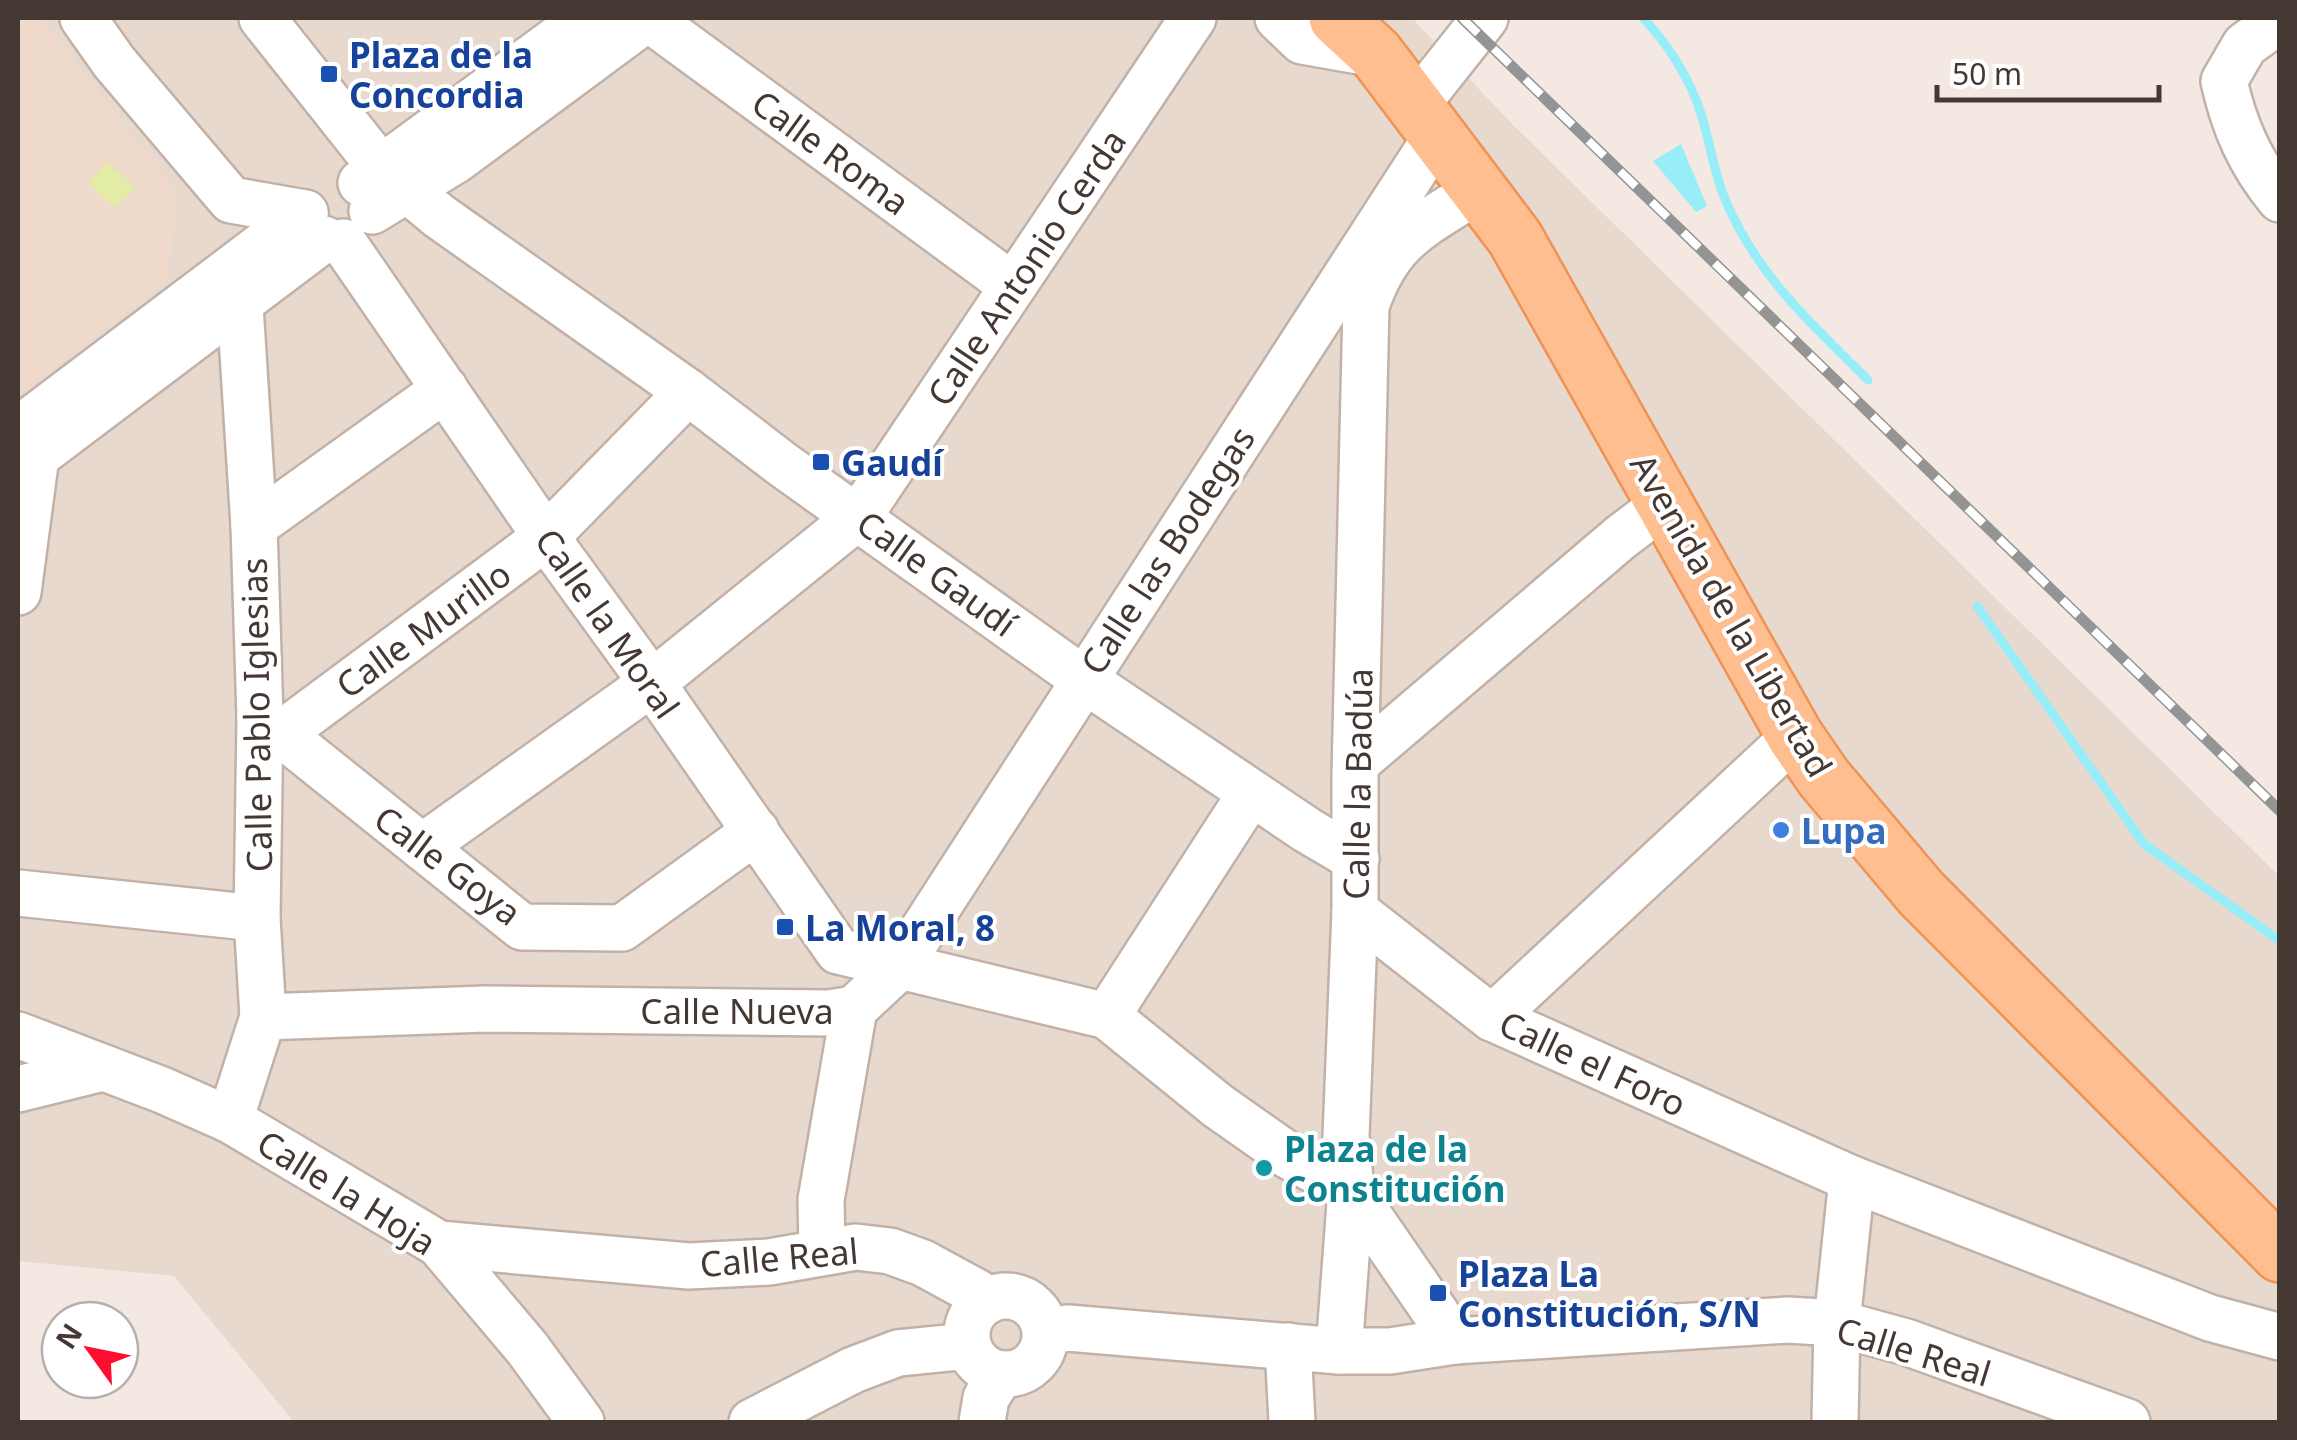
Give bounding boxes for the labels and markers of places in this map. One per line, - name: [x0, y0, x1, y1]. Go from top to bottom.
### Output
- place label: Plaza de la Concordia: [349, 31, 533, 118]
- marker: Plaza de la Concordia: [318, 63, 340, 85]
- place label: Gaudí: [841, 439, 945, 486]
- marker: Gaudí: [810, 451, 832, 473]
- place label: Lupa: [1801, 807, 1886, 854]
- marker: Lupa: [1770, 819, 1792, 841]
- place label: La Moral, 8: [805, 904, 995, 951]
- marker: La Moral, 8: [774, 916, 796, 938]
- place label: Plaza de la Constitución: [1284, 1125, 1505, 1212]
- marker: Plaza de la Constitución: [1253, 1157, 1275, 1179]
- place label: Plaza La Constitución, S/N: [1458, 1250, 1761, 1337]
- marker: Plaza La Constitución, S/N: [1427, 1282, 1449, 1304]

